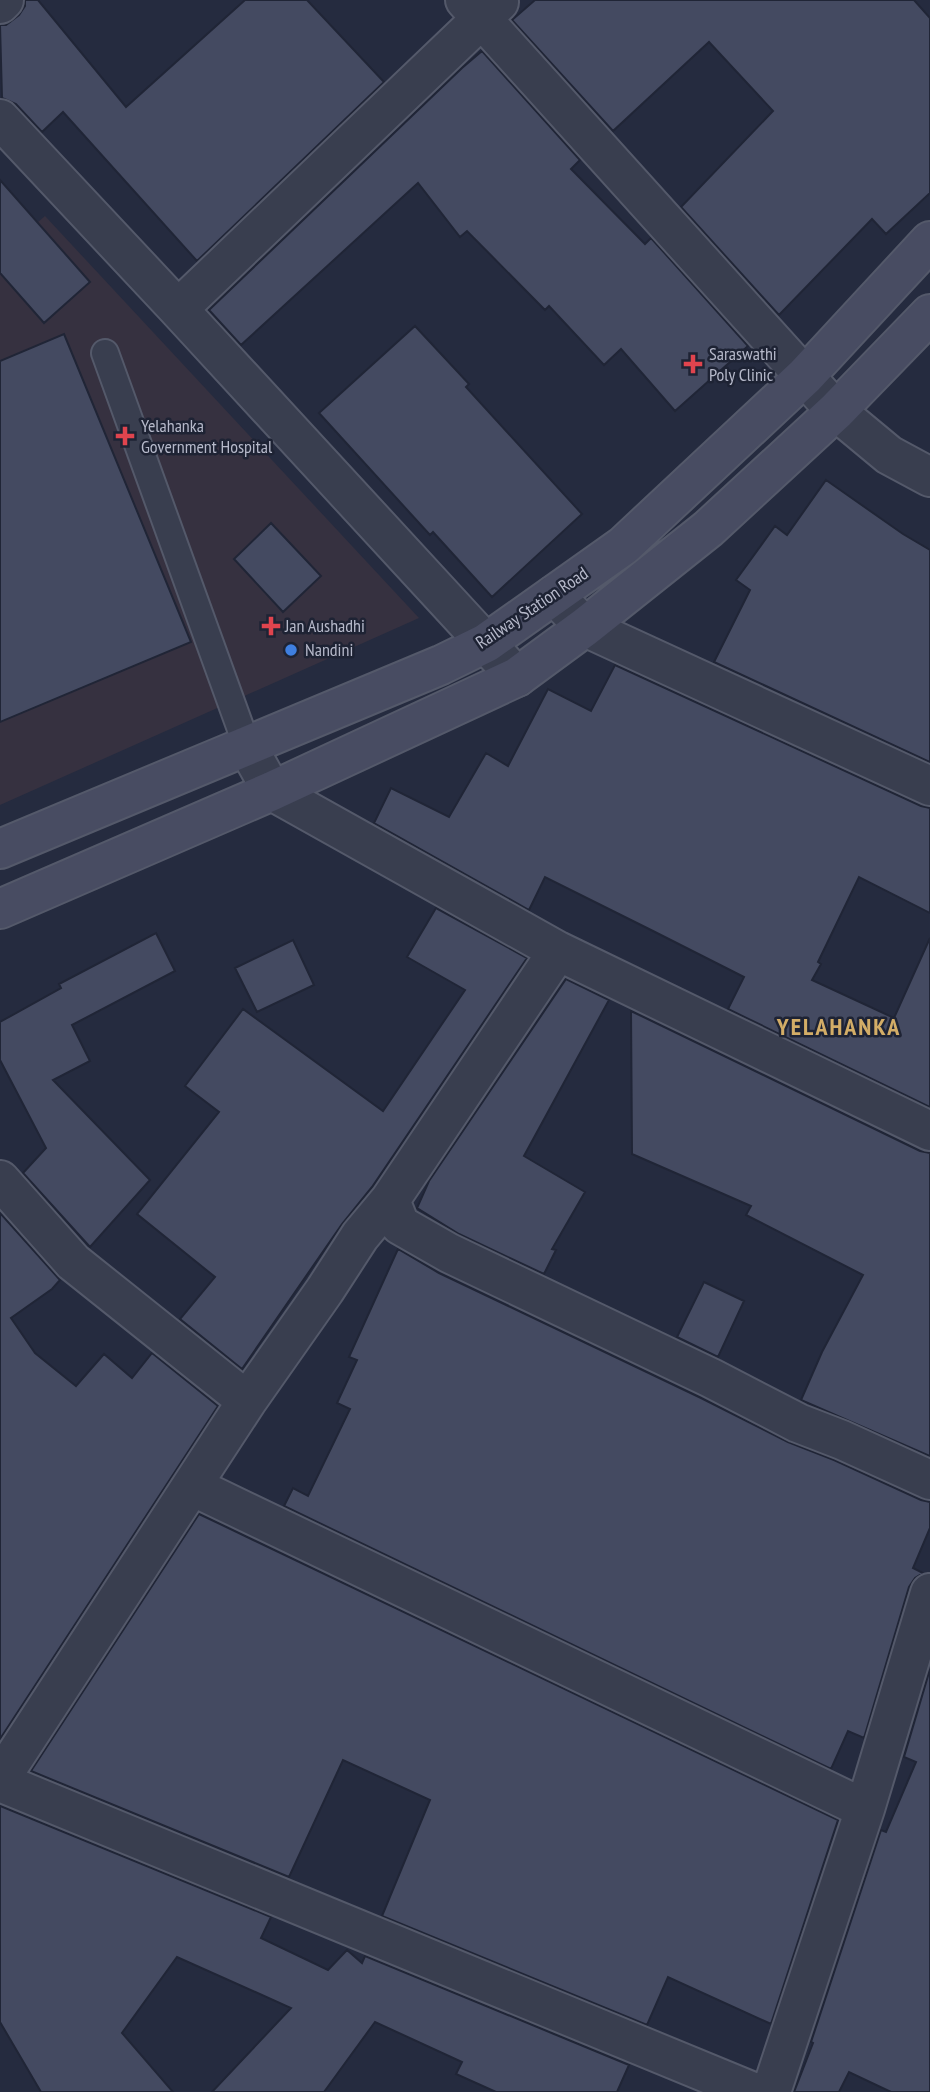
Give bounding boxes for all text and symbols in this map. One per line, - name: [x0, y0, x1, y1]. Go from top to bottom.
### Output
- place label: Saraswathi Poly Clinic: [709, 342, 777, 386]
- marker: Saraswathi Poly Clinic: [683, 354, 703, 374]
- place label: Yelahanka Government Hospital: [141, 414, 273, 458]
- marker: Yelahanka Government Hospital: [115, 426, 135, 446]
- street label: Railway Station Road: [471, 561, 592, 654]
- place label: Jan Aushadhi: [284, 614, 365, 637]
- marker: Jan Aushadhi: [263, 618, 279, 634]
- place label: Nandini: [305, 638, 353, 661]
- marker: Nandini: [283, 642, 299, 658]
- district label: YELAHANKA: [776, 1011, 901, 1042]

